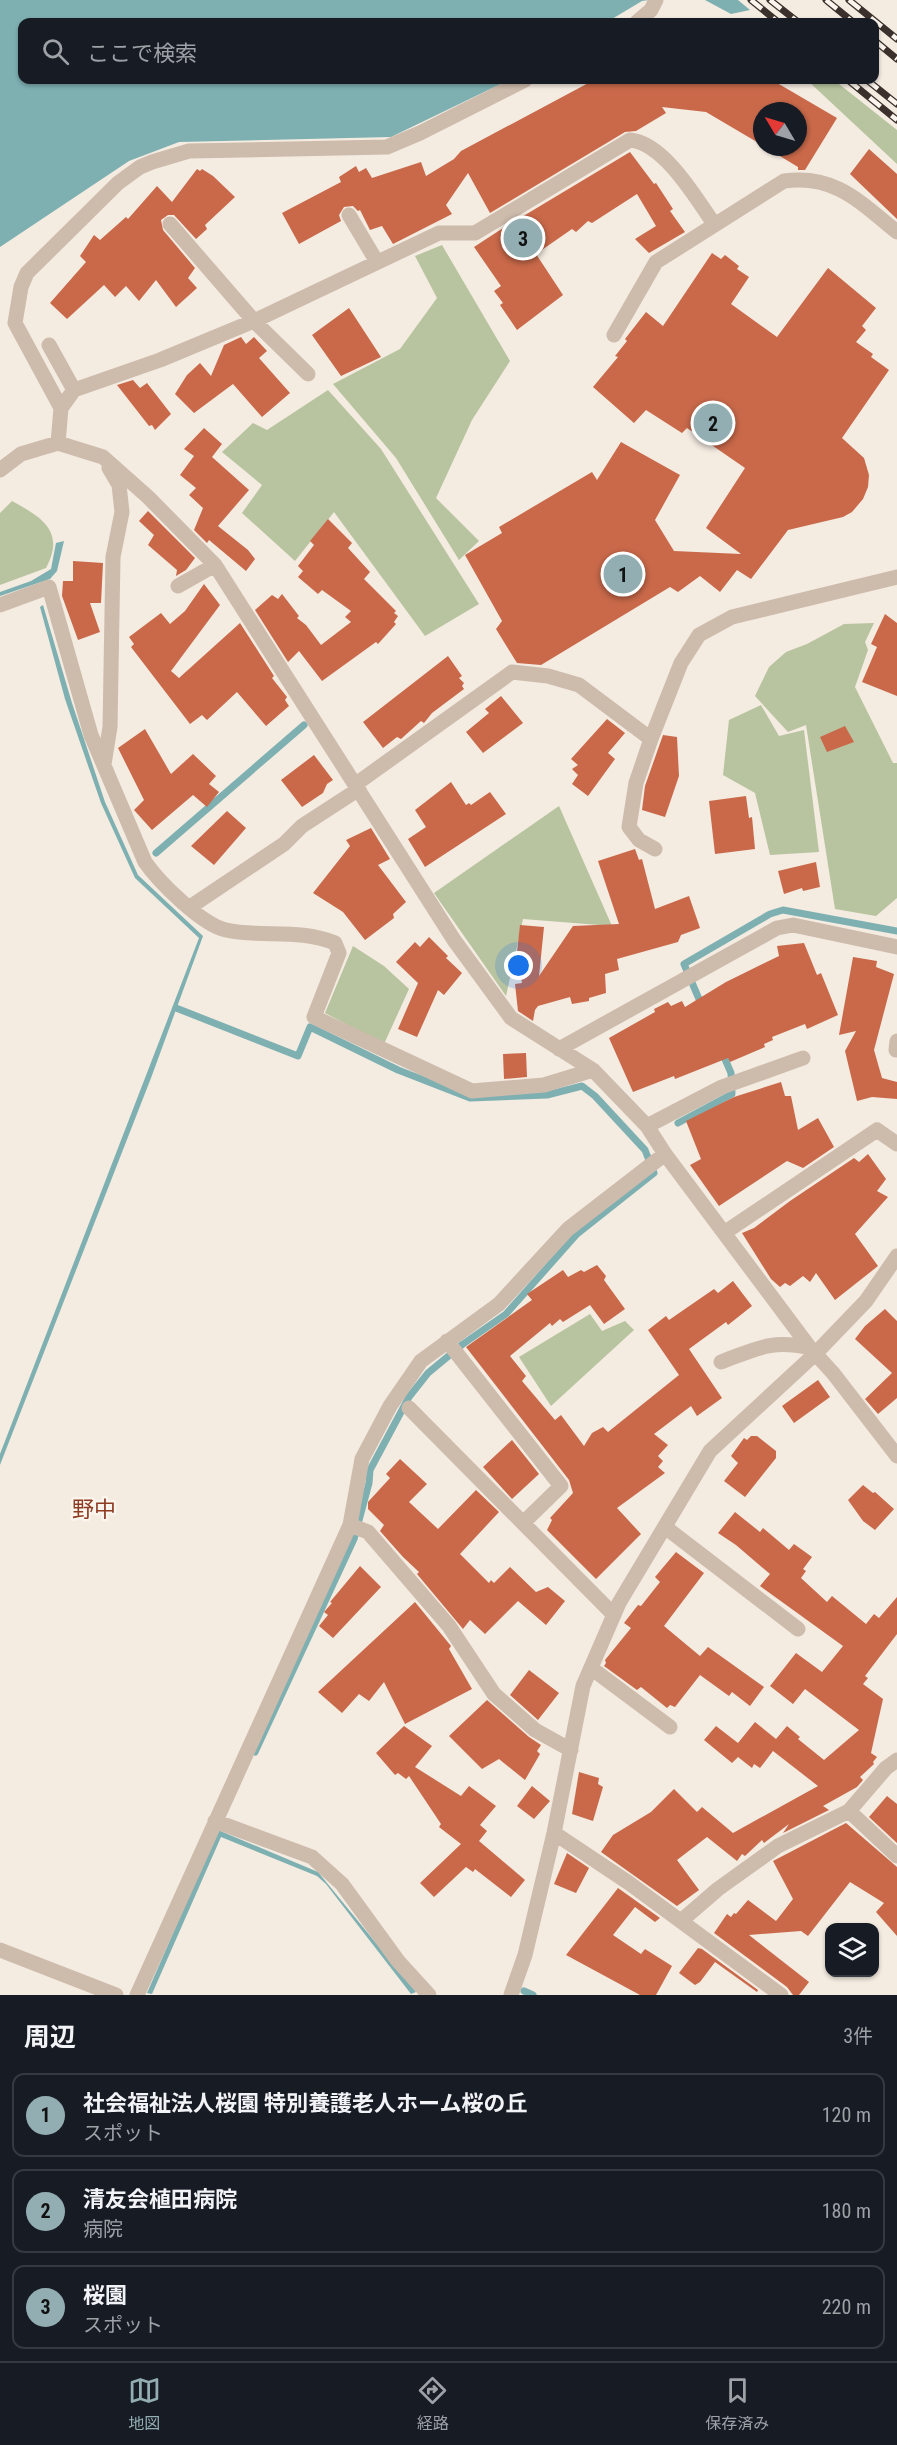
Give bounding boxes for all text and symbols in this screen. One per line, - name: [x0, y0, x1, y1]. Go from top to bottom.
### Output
- search box: [18, 18, 879, 84]
- icon: search: [39, 35, 72, 68]
- text: ここで検索: [87, 41, 197, 66]
- north arrow: [753, 102, 807, 156]
- pin: 3: [504, 216, 542, 260]
- pin: 2: [694, 400, 732, 446]
- pin: 1: [604, 552, 642, 596]
- your location: [504, 951, 533, 980]
- district label: 野中: [72, 1497, 116, 1522]
- map controls: [825, 1923, 879, 1977]
- button: layers: [825, 1923, 879, 1977]
- text: 周辺: [24, 2022, 76, 2052]
- text: 3件: [843, 2024, 873, 2048]
- text: 社会福祉法人桜園 特別養護老人ホーム桜の丘: [83, 2091, 527, 2116]
- text: 1: [40, 2103, 51, 2127]
- text: 120 m: [822, 2103, 871, 2127]
- text: スポット: [83, 2121, 163, 2145]
- text: 清友会植田病院: [83, 2187, 237, 2212]
- text: 2: [40, 2199, 51, 2223]
- text: 180 m: [822, 2199, 871, 2223]
- text: 病院: [83, 2217, 123, 2241]
- text: 桜園: [83, 2283, 127, 2308]
- text: 3: [40, 2295, 51, 2319]
- text: 220 m: [822, 2295, 871, 2319]
- text: スポット: [83, 2313, 163, 2337]
- tab: 地図: [128, 2374, 161, 2434]
- tab: 経路: [416, 2374, 449, 2434]
- tab: 保存済み: [705, 2374, 769, 2434]

